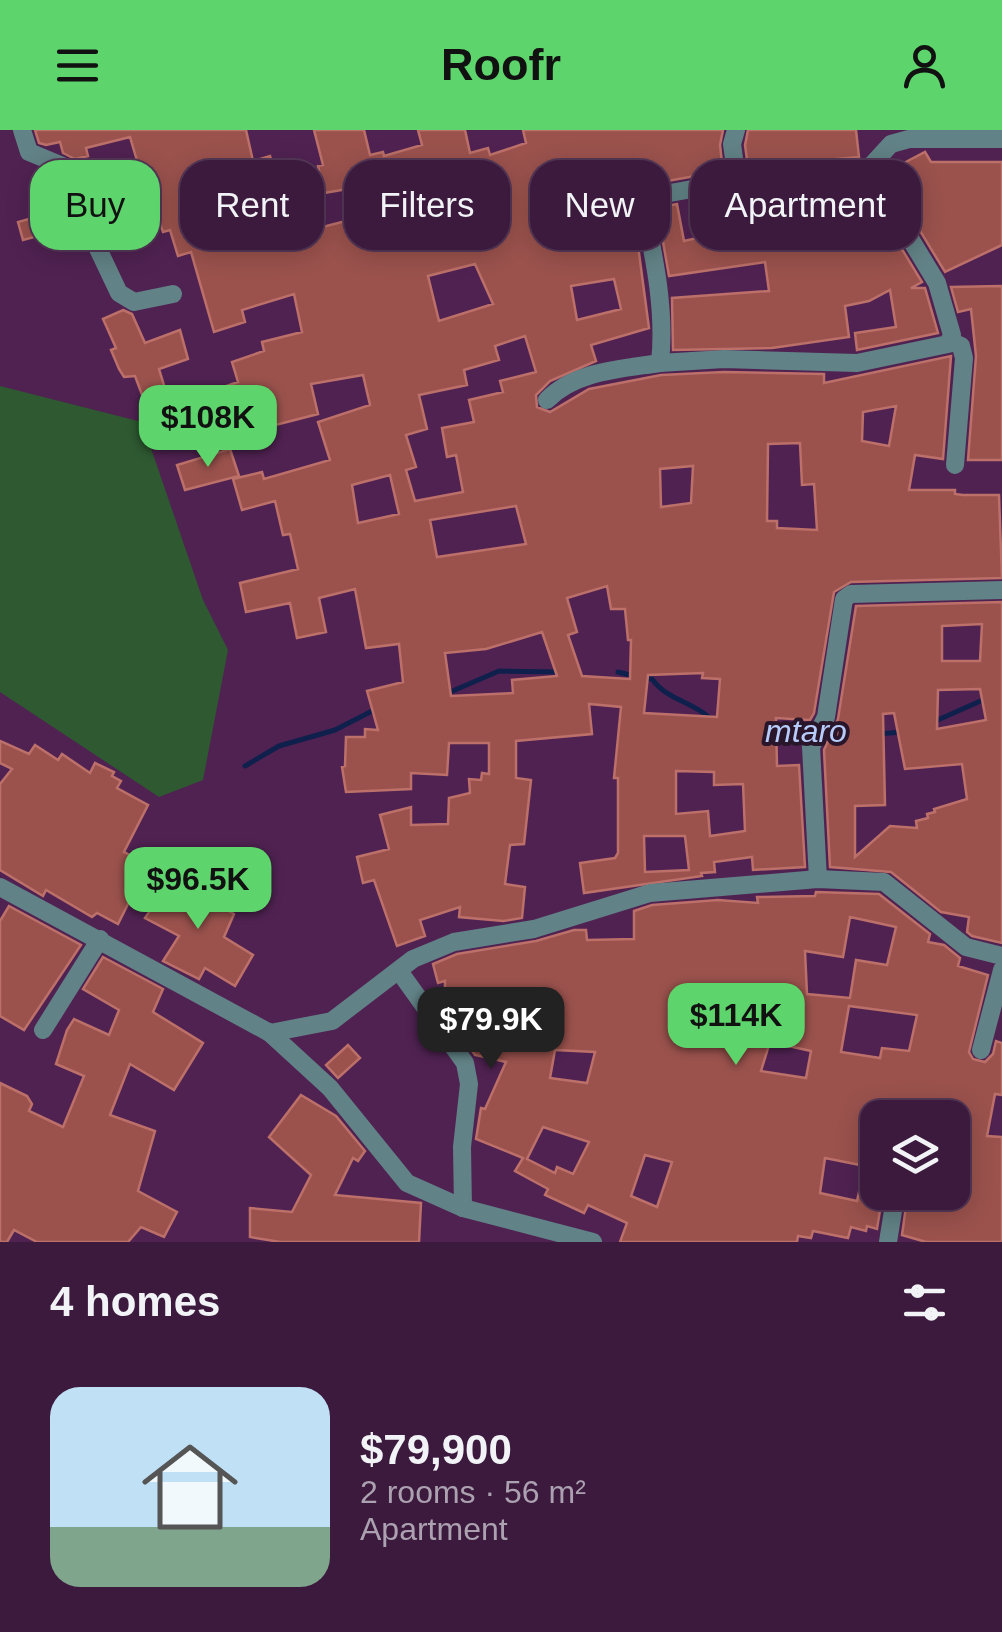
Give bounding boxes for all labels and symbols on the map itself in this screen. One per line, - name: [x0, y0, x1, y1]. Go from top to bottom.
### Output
- pin: $108K: [138, 385, 278, 470]
- water label: mtaro: [765, 713, 847, 749]
- pin: $96.5K: [117, 847, 279, 932]
- pin: $114K: [666, 983, 806, 1068]
- pin: $79.9K: [410, 987, 572, 1072]

